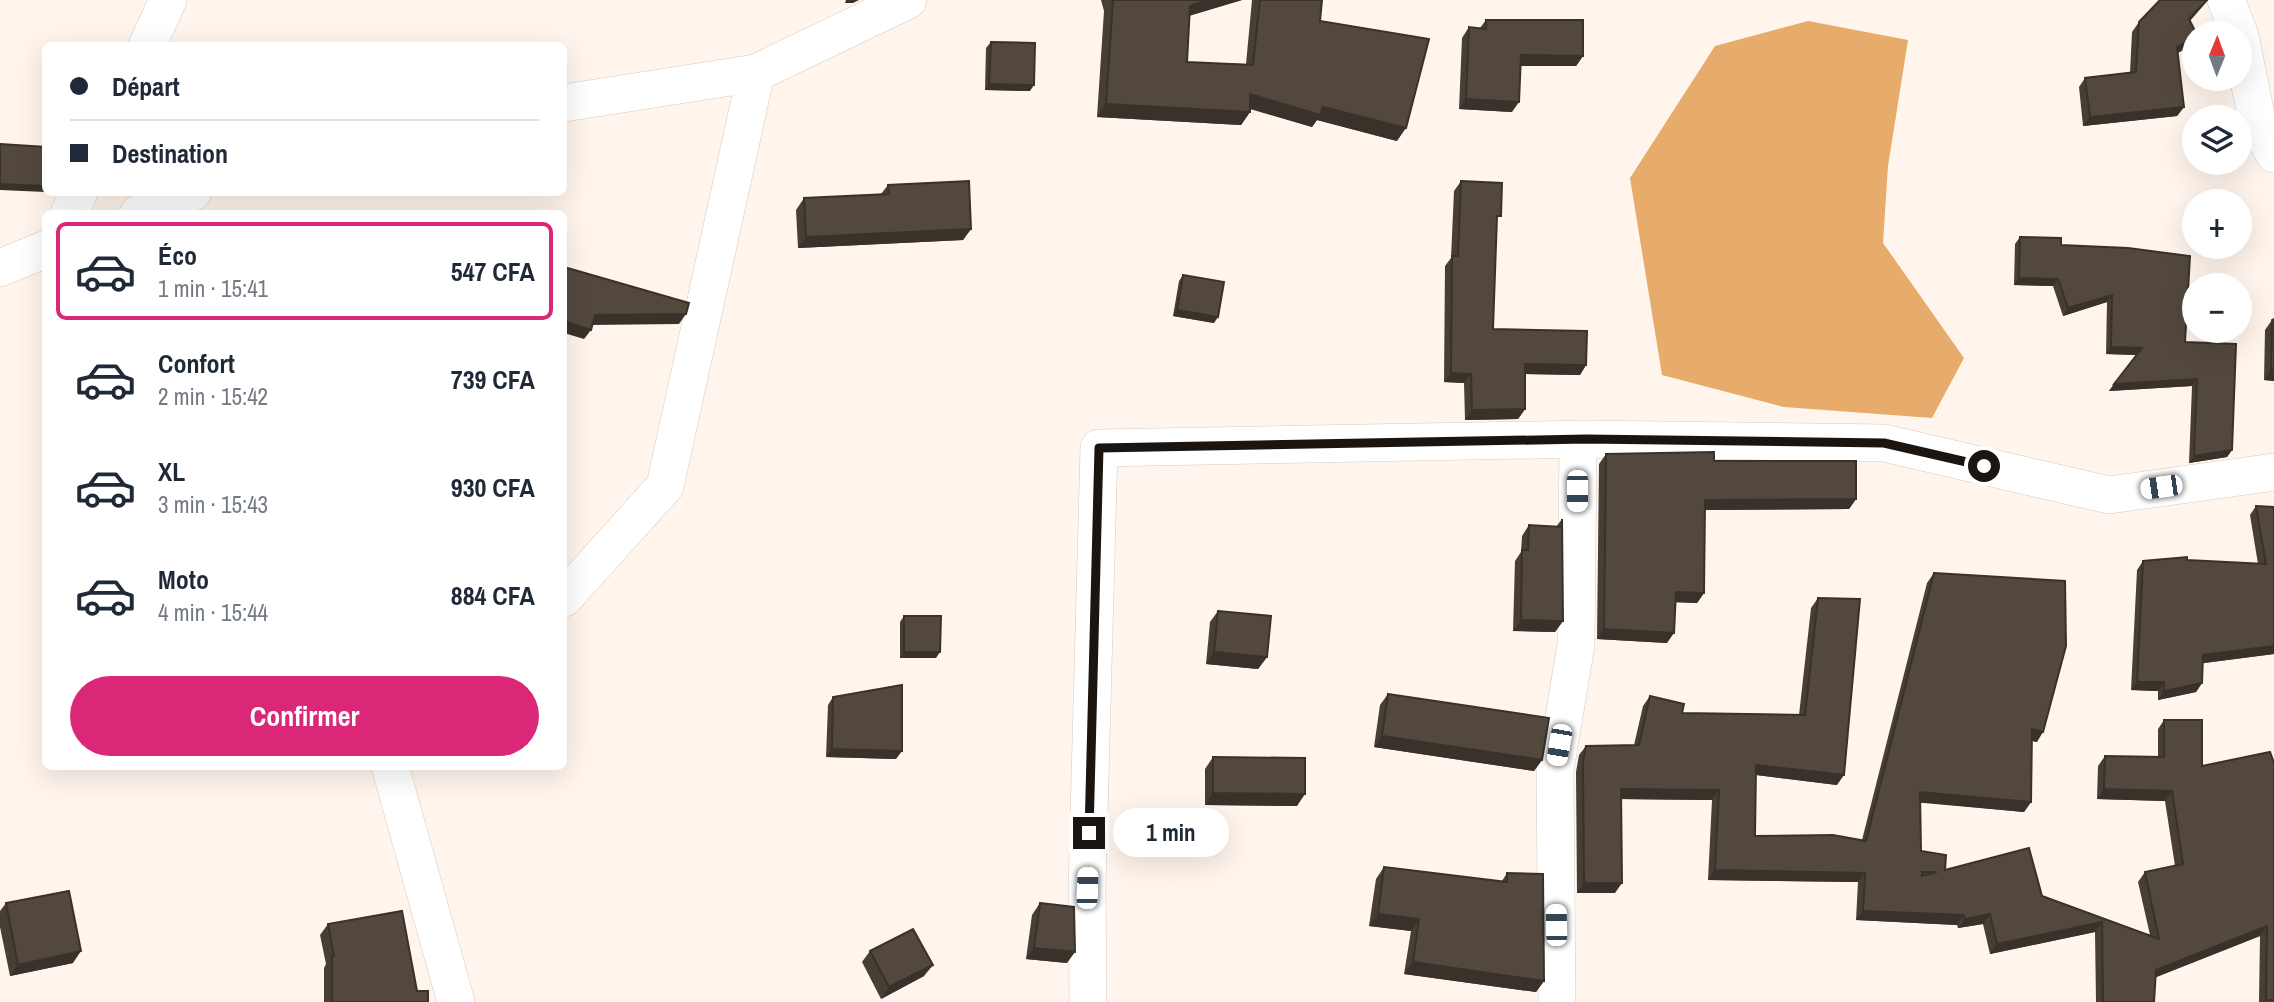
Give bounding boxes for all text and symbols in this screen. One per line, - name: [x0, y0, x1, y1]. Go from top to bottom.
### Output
- north arrow: [2182, 21, 2252, 91]
- map controls: [2182, 21, 2252, 343]
- text: Départ: [112, 69, 180, 104]
- button: layers: [2182, 105, 2252, 175]
- text: Destination: [112, 136, 228, 171]
- button: +: [2182, 189, 2252, 259]
- text: Éco: [158, 238, 197, 273]
- icon: car: [74, 240, 137, 303]
- text: 547 CFA: [451, 254, 535, 289]
- text: 1 min · 15:41: [158, 273, 268, 304]
- button: −: [2182, 273, 2252, 343]
- text: Confort: [158, 346, 235, 381]
- icon: car: [74, 348, 137, 411]
- text: 739 CFA: [451, 362, 535, 397]
- text: 2 min · 15:42: [158, 381, 268, 412]
- route start: [1968, 450, 2000, 482]
- text: XL: [158, 454, 185, 489]
- icon: car: [74, 456, 137, 519]
- text: 930 CFA: [451, 470, 535, 505]
- car: [1567, 470, 1588, 512]
- car: [2139, 474, 2184, 500]
- text: 3 min · 15:43: [158, 489, 268, 520]
- text: Moto: [158, 562, 209, 597]
- icon: car: [74, 564, 137, 627]
- text: 884 CFA: [451, 578, 535, 613]
- text: 4 min · 15:44: [158, 597, 268, 628]
- button: Confirmer: [70, 676, 539, 756]
- car: [1546, 722, 1573, 768]
- callout: 1 min: [1114, 808, 1229, 858]
- route end: [1073, 817, 1105, 849]
- text: 1 min: [1146, 817, 1196, 848]
- car: [1076, 867, 1099, 909]
- car: [1546, 904, 1567, 946]

